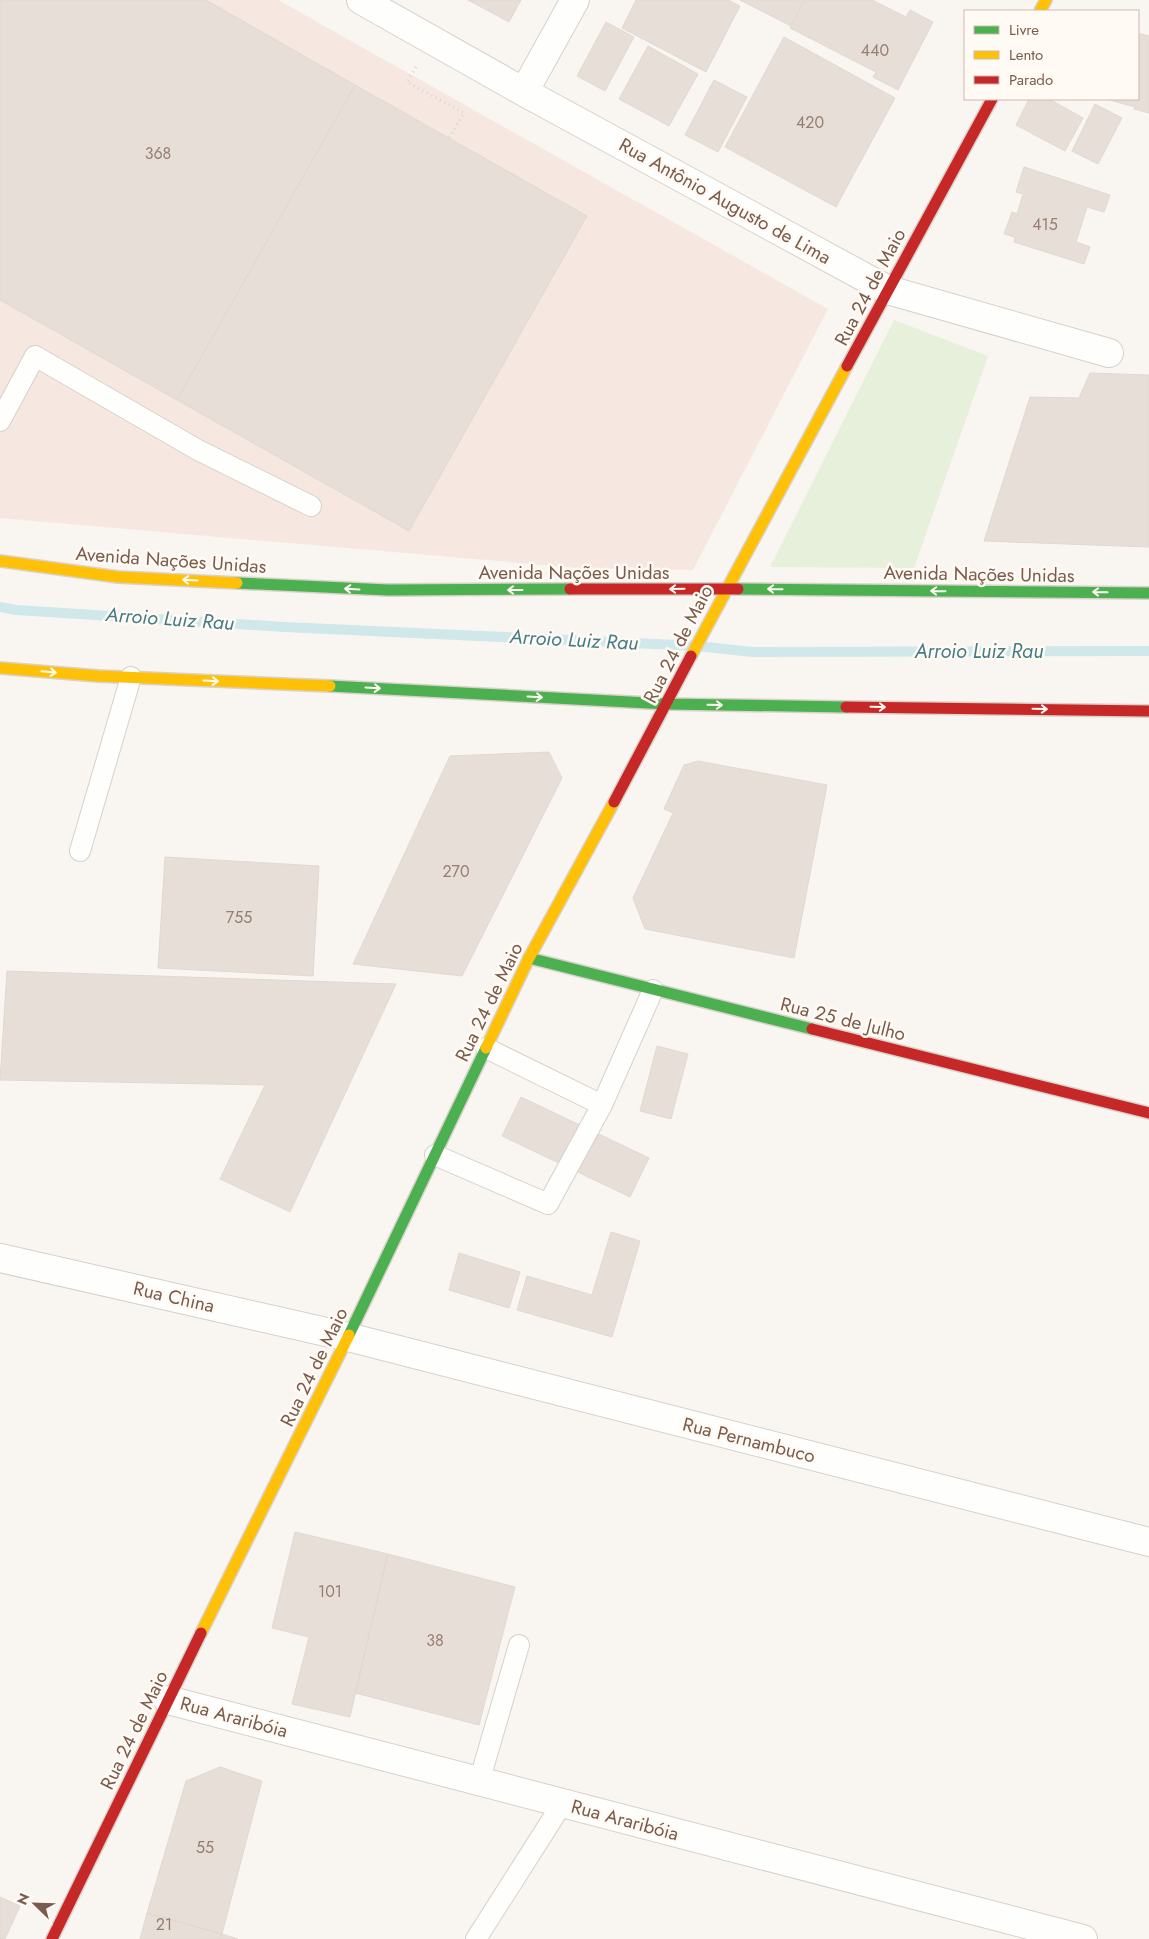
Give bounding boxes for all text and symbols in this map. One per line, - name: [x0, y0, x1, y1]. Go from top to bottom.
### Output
- legend: [964, 10, 1139, 100]
- text: Livre: [1009, 19, 1039, 41]
- house number: 440: [861, 39, 889, 62]
- text: Lento: [1009, 44, 1043, 66]
- text: Parado: [1009, 69, 1053, 91]
- house number: 420: [796, 111, 824, 134]
- street label: Rua Antônio Augusto de Lima: [614, 131, 836, 271]
- house number: 368: [145, 142, 171, 165]
- house number: 415: [1032, 213, 1058, 236]
- street label: Rua 24 de Maio: [828, 224, 912, 350]
- street label: Avenida Nações Unidas: [75, 540, 268, 580]
- street label: Avenida Nações Unidas: [479, 559, 670, 586]
- street label: Avenida Nações Unidas: [883, 559, 1075, 589]
- one-way arrow: [182, 576, 198, 585]
- street label: Rua 24 de Maio: [637, 580, 719, 708]
- one-way arrow: [344, 584, 360, 593]
- one-way arrow: [669, 584, 686, 594]
- one-way arrow: [768, 584, 784, 594]
- one-way arrow: [507, 585, 523, 595]
- one-way arrow: [930, 586, 946, 596]
- one-way arrow: [1093, 587, 1109, 597]
- water label: Arroio Luiz Rau: [104, 600, 235, 638]
- water label: Arroio Luiz Rau: [508, 622, 639, 658]
- water label: Arroio Luiz Rau: [914, 637, 1043, 666]
- one-way arrow: [40, 667, 56, 677]
- one-way arrow: [203, 676, 219, 685]
- one-way arrow: [365, 684, 381, 693]
- one-way arrow: [527, 692, 543, 701]
- one-way arrow: [707, 700, 723, 710]
- one-way arrow: [870, 702, 886, 712]
- one-way arrow: [1032, 704, 1048, 714]
- house number: 270: [442, 860, 470, 883]
- house number: 755: [226, 906, 252, 929]
- street label: Rua 24 de Maio: [449, 938, 529, 1066]
- street label: Rua 25 de Julho: [778, 990, 908, 1048]
- street label: Rua China: [131, 1275, 217, 1319]
- street label: Rua 24 de Maio: [274, 1303, 354, 1431]
- street label: Rua Pernambuco: [680, 1410, 818, 1470]
- house number: 101: [318, 1580, 342, 1603]
- house number: 38: [426, 1629, 444, 1652]
- street label: Rua 24 de Maio: [94, 1666, 174, 1794]
- street label: Rua Araribóia: [177, 1690, 291, 1744]
- street label: Rua Araribóia: [568, 1793, 682, 1847]
- house number: 55: [196, 1836, 214, 1859]
- north arrow: [10, 1879, 60, 1929]
- text: N: [12, 1890, 34, 1908]
- house number: 21: [156, 1913, 172, 1936]

